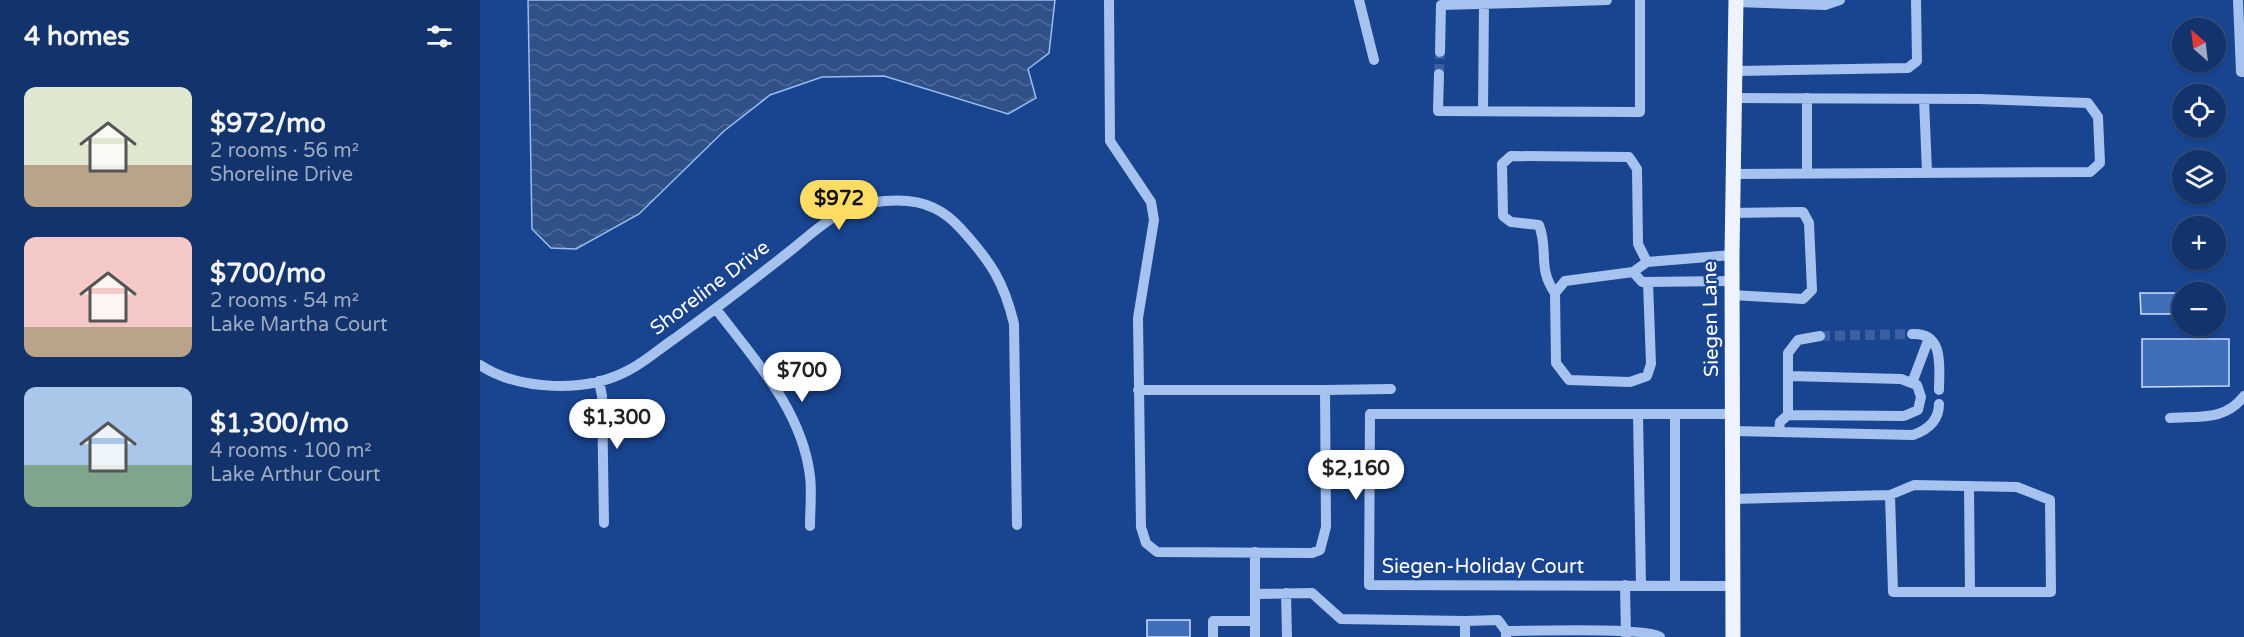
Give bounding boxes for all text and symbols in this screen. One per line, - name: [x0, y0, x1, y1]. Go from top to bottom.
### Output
- north arrow: [2172, 18, 2226, 72]
- map controls: [2172, 18, 2226, 336]
- icon: filters: [423, 20, 456, 53]
- text: 4 homes: [24, 21, 130, 52]
- button: locate: [2172, 84, 2226, 138]
- text: $972/mo: [210, 108, 326, 139]
- icon: home: [72, 111, 144, 183]
- text: 2 rooms · 56 m²: [210, 139, 359, 163]
- button: layers: [2172, 150, 2226, 204]
- text: Shoreline Drive: [210, 163, 353, 187]
- pin: $972: [803, 180, 875, 231]
- text: $972: [814, 187, 864, 211]
- button: +: [2172, 216, 2226, 270]
- street label: Shoreline Drive: [646, 235, 774, 341]
- text: $700/mo: [210, 258, 326, 289]
- icon: home: [72, 261, 144, 333]
- street label: Siegen Lane: [1698, 261, 1724, 377]
- button: −: [2172, 282, 2226, 336]
- text: 2 rooms · 54 m²: [210, 289, 359, 313]
- text: Lake Martha Court: [210, 313, 388, 337]
- pin: $700: [766, 352, 838, 403]
- text: $700: [777, 359, 827, 383]
- pin: $1,300: [568, 399, 666, 450]
- text: $1,300: [583, 406, 651, 430]
- text: $1,300/mo: [210, 408, 349, 439]
- icon: home: [72, 411, 144, 483]
- text: 4 rooms · 100 m²: [210, 439, 372, 463]
- pin: $2,160: [1307, 450, 1405, 501]
- text: $2,160: [1322, 457, 1390, 481]
- text: Lake Arthur Court: [210, 463, 380, 487]
- street label: Siegen-Holiday Court: [1382, 555, 1585, 579]

